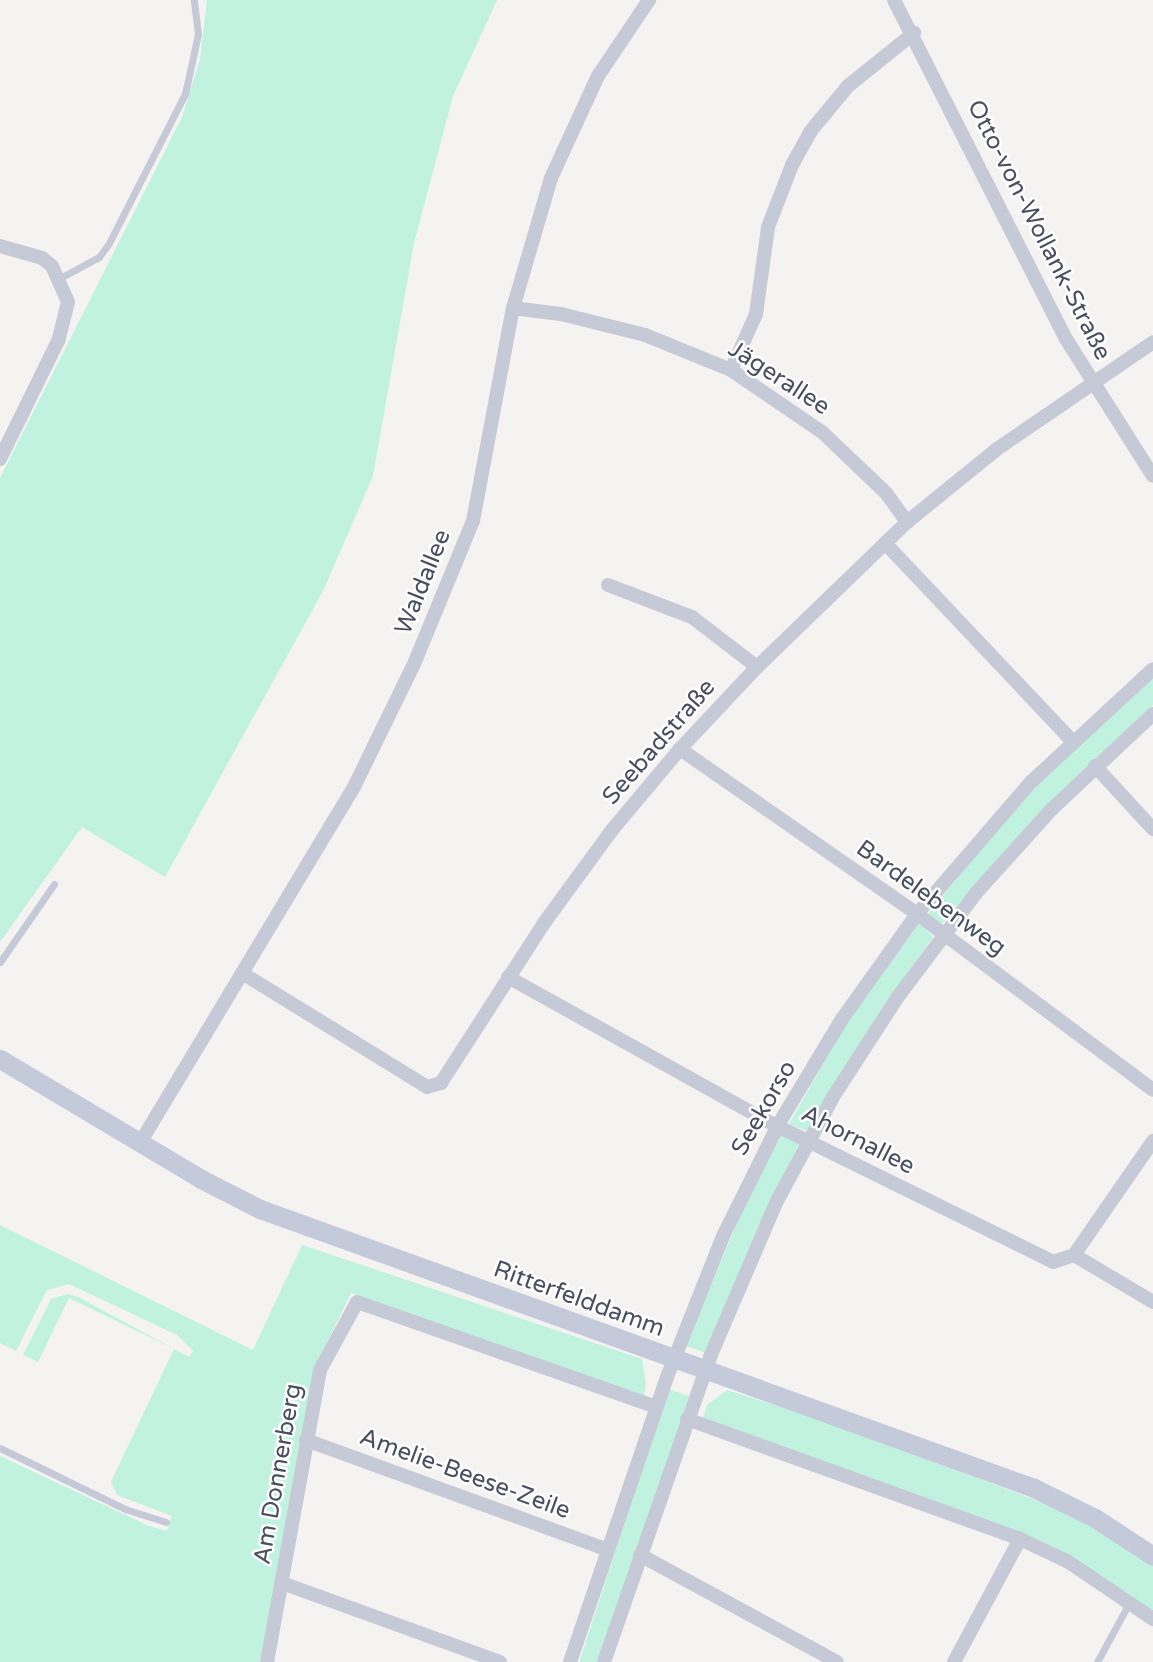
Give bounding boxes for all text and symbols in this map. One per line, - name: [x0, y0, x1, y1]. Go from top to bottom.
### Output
- street label: Otto-von-Wollank-Straße: [961, 95, 1117, 365]
- street label: Jägerallee: [723, 335, 835, 421]
- street label: Waldallee: [389, 525, 457, 639]
- street label: Seebadstraße: [597, 673, 721, 811]
- street label: Bardelebenweg: [851, 834, 1011, 962]
- street label: Seekorso: [725, 1055, 803, 1161]
- street label: Ahornallee: [796, 1099, 920, 1181]
- street label: Ritterfelddamm: [490, 1255, 668, 1343]
- street label: Am Donnerberg: [248, 1381, 308, 1567]
- street label: Amelie-Beese-Zeile: [356, 1423, 574, 1525]

